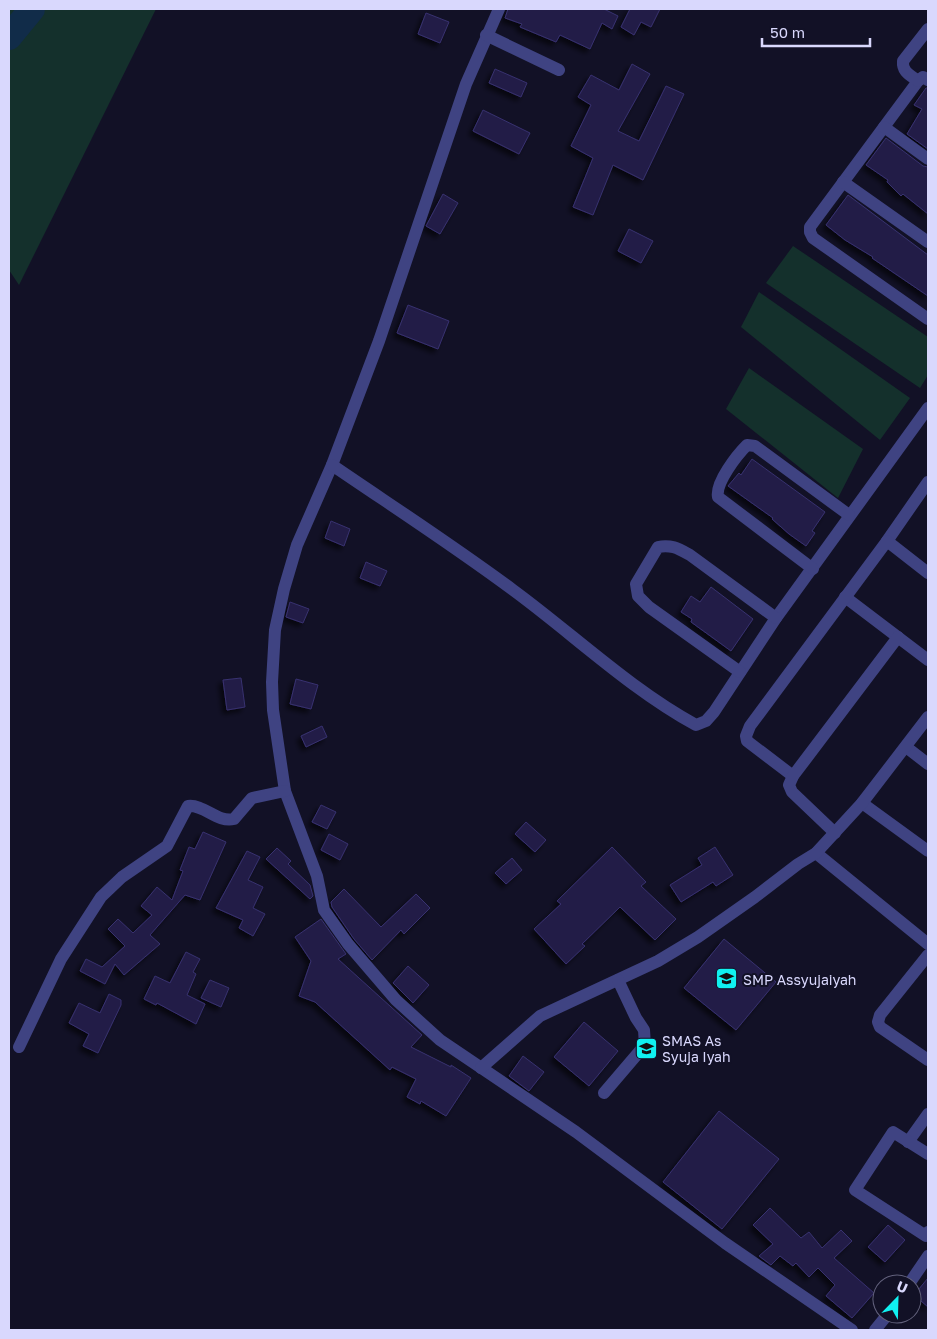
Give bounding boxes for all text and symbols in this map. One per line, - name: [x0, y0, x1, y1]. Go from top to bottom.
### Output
- scale bar: [762, 15, 870, 47]
- text: 50 m: [770, 23, 805, 41]
- school or university icon: SMP Assyujaiyah: [715, 967, 739, 991]
- place label: SMP Assyujaiyah: [743, 971, 856, 988]
- place label: SMAS As Syuja Iyah: [662, 1032, 731, 1065]
- school or university icon: SMAS As Syuja Iyah: [634, 1036, 658, 1060]
- north arrow: [872, 1274, 922, 1324]
- text: U: [894, 1277, 910, 1296]

